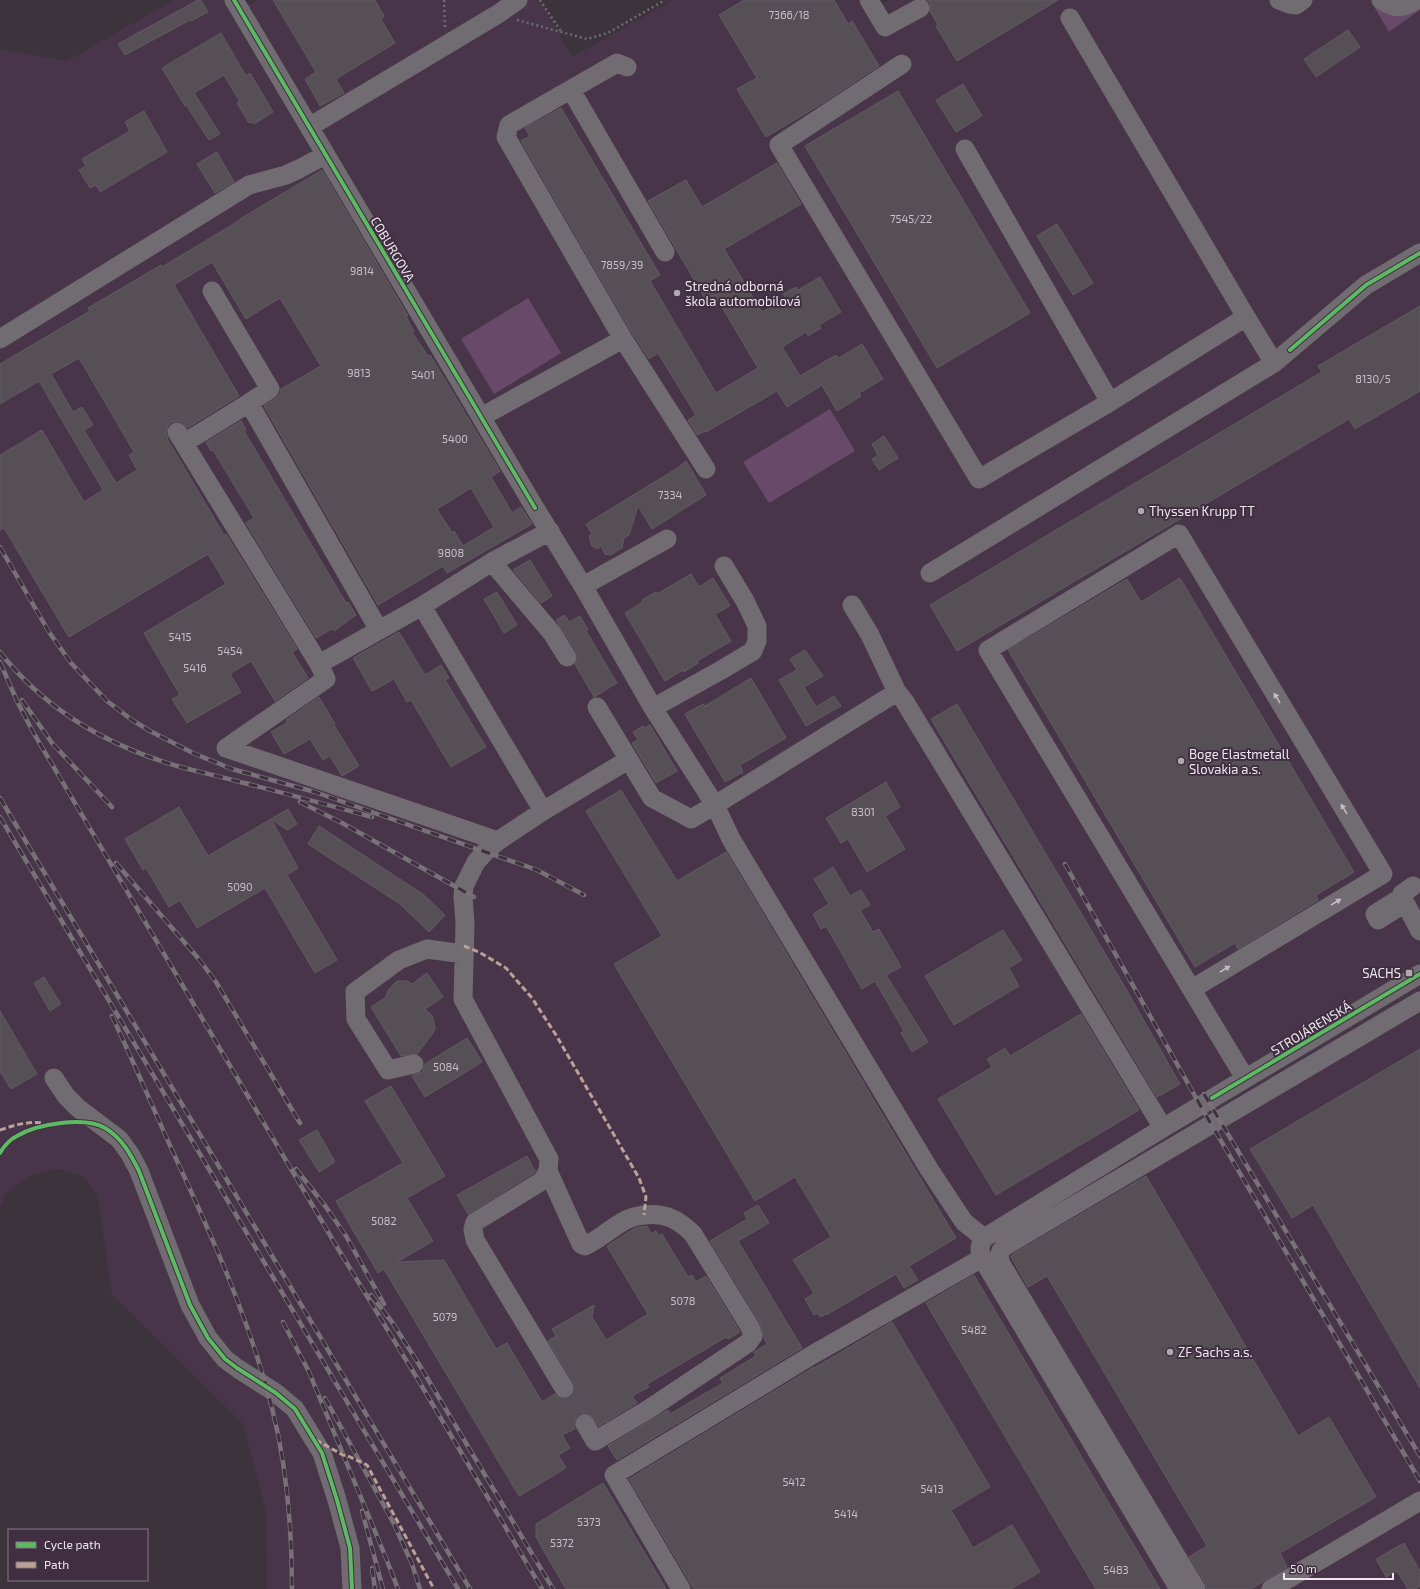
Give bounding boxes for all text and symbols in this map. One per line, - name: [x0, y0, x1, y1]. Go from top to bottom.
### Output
- house number: 7366/18: [768, 8, 810, 21]
- house number: 7545/22: [890, 212, 932, 225]
- street label: COBURGOVA: [367, 214, 419, 284]
- house number: 7859/39: [601, 258, 643, 271]
- house number: 9814: [350, 264, 374, 277]
- place label: Stredná odborná škola automobilová: [685, 278, 801, 309]
- marker: Stredná odborná škola automobilová: [672, 288, 682, 298]
- house number: 9813: [347, 366, 371, 379]
- house number: 5401: [411, 368, 435, 381]
- house number: 8130/5: [1355, 372, 1391, 385]
- house number: 5400: [442, 432, 468, 445]
- house number: 7334: [658, 488, 683, 501]
- place label: Thyssen Krupp TT: [1149, 503, 1255, 519]
- marker: Thyssen Krupp TT: [1136, 506, 1146, 516]
- house number: 9808: [438, 546, 464, 559]
- house number: 5415: [169, 630, 192, 643]
- house number: 5454: [217, 644, 243, 657]
- house number: 5416: [183, 661, 207, 674]
- one-way arrow: [1274, 692, 1281, 704]
- place label: Boge Elastmetall Slovakia a.s.: [1189, 746, 1290, 777]
- marker: Boge Elastmetall Slovakia a.s.: [1176, 756, 1186, 766]
- one-way arrow: [1341, 803, 1348, 815]
- house number: 8301: [851, 805, 875, 818]
- house number: 5090: [227, 880, 253, 893]
- one-way arrow: [1331, 898, 1341, 906]
- one-way arrow: [1220, 965, 1230, 973]
- place label: SACHS: [1362, 965, 1401, 981]
- marker: SACHS: [1404, 968, 1414, 978]
- street label: STROJÁRENSKÁ: [1267, 997, 1354, 1058]
- house number: 5084: [433, 1060, 459, 1073]
- house number: 5082: [371, 1214, 397, 1227]
- house number: 5078: [671, 1294, 695, 1307]
- house number: 5079: [433, 1310, 457, 1323]
- house number: 5482: [961, 1323, 987, 1336]
- place label: ZF Sachs a.s.: [1178, 1344, 1253, 1360]
- marker: ZF Sachs a.s.: [1165, 1347, 1175, 1357]
- house number: 5412: [782, 1475, 806, 1488]
- house number: 5413: [920, 1482, 944, 1495]
- house number: 5414: [834, 1507, 858, 1520]
- house number: 5373: [577, 1515, 601, 1528]
- legend: [8, 1529, 148, 1581]
- house number: 5372: [550, 1536, 574, 1549]
- text: Cycle path: [44, 1537, 101, 1551]
- scale bar: [1284, 1555, 1393, 1581]
- text: Path: [44, 1557, 69, 1571]
- text: 50 m: [1290, 1561, 1317, 1575]
- house number: 5483: [1103, 1563, 1129, 1576]

